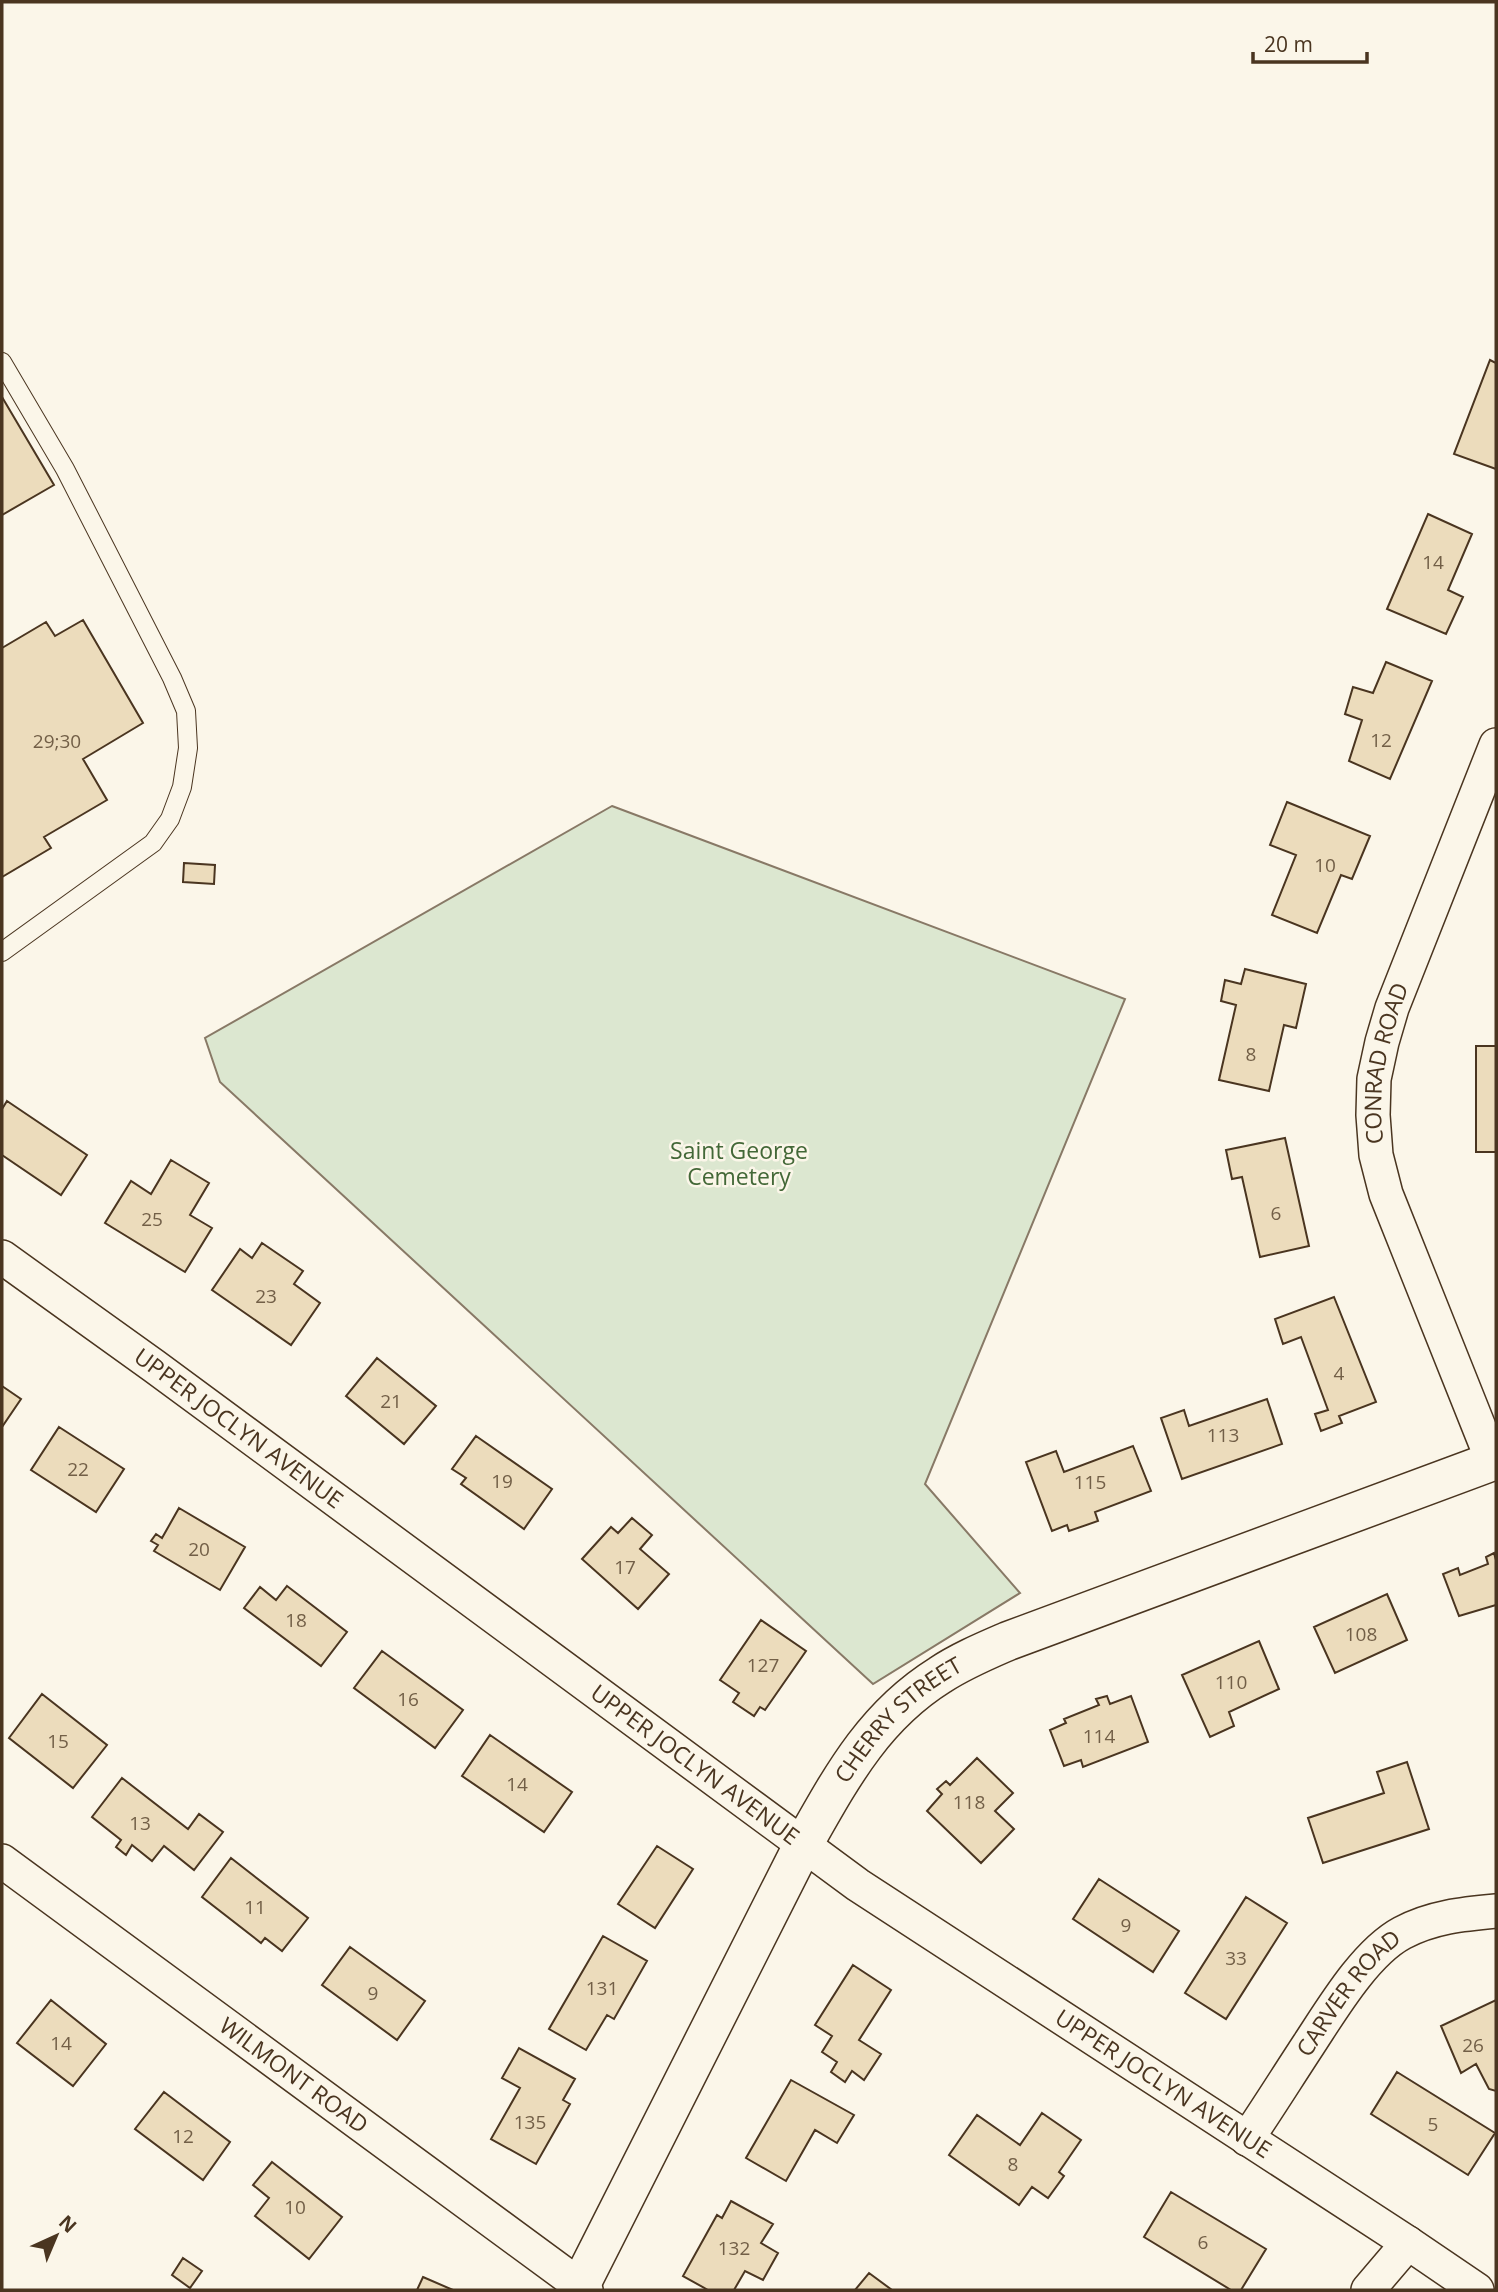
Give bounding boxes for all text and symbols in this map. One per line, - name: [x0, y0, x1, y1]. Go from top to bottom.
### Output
- scale bar: [1253, 21, 1367, 65]
- text: 20 m: [1264, 30, 1313, 58]
- house number: 14: [1422, 549, 1444, 575]
- house number: 12: [1370, 727, 1392, 753]
- house number: 29;30: [33, 728, 81, 754]
- house number: 10: [1314, 852, 1336, 878]
- street label: CONRAD ROAD: [1356, 978, 1416, 1145]
- house number: 8: [1246, 1041, 1256, 1067]
- park label: Saint George Cemetery: [670, 1134, 808, 1192]
- house number: 6: [1271, 1200, 1281, 1226]
- house number: 25: [141, 1206, 163, 1232]
- house number: 23: [255, 1283, 277, 1309]
- street label: UPPER JOCLYN AVENUE: [128, 1340, 350, 1515]
- house number: 4: [1334, 1360, 1345, 1386]
- house number: 21: [380, 1388, 402, 1414]
- house number: 113: [1207, 1422, 1239, 1448]
- house number: 22: [67, 1456, 89, 1482]
- house number: 19: [491, 1468, 513, 1494]
- house number: 115: [1074, 1469, 1106, 1495]
- house number: 20: [188, 1536, 210, 1562]
- house number: 17: [614, 1554, 636, 1580]
- house number: 18: [285, 1607, 307, 1633]
- house number: 108: [1345, 1621, 1377, 1647]
- street label: CHERRY STREET: [826, 1648, 967, 1788]
- house number: 127: [747, 1652, 779, 1678]
- house number: 110: [1215, 1669, 1247, 1695]
- street label: UPPER JOCLYN AVENUE: [584, 1676, 806, 1852]
- house number: 16: [397, 1686, 419, 1712]
- house number: 114: [1083, 1723, 1115, 1749]
- house number: 15: [47, 1728, 69, 1754]
- house number: 14: [506, 1771, 528, 1797]
- house number: 118: [953, 1789, 985, 1815]
- house number: 13: [129, 1810, 151, 1836]
- house number: 11: [244, 1894, 266, 1920]
- house number: 9: [1121, 1912, 1131, 1938]
- street label: CARVER ROAD: [1288, 1922, 1407, 2062]
- house number: 33: [1225, 1945, 1247, 1971]
- house number: 131: [586, 1975, 618, 2001]
- house number: 9: [368, 1980, 378, 2006]
- street label: UPPER JOCLYN AVENUE: [1049, 2001, 1278, 2165]
- street label: WILMONT ROAD: [213, 2009, 375, 2140]
- house number: 14: [50, 2030, 72, 2056]
- house number: 26: [1462, 2032, 1484, 2058]
- house number: 135: [514, 2109, 546, 2135]
- house number: 5: [1428, 2111, 1438, 2137]
- house number: 12: [172, 2123, 194, 2149]
- house number: 8: [1008, 2151, 1018, 2177]
- house number: 10: [284, 2194, 306, 2220]
- north arrow: [21, 2201, 91, 2271]
- text: N: [53, 2209, 82, 2238]
- house number: 6: [1198, 2229, 1208, 2255]
- house number: 132: [718, 2235, 750, 2261]

